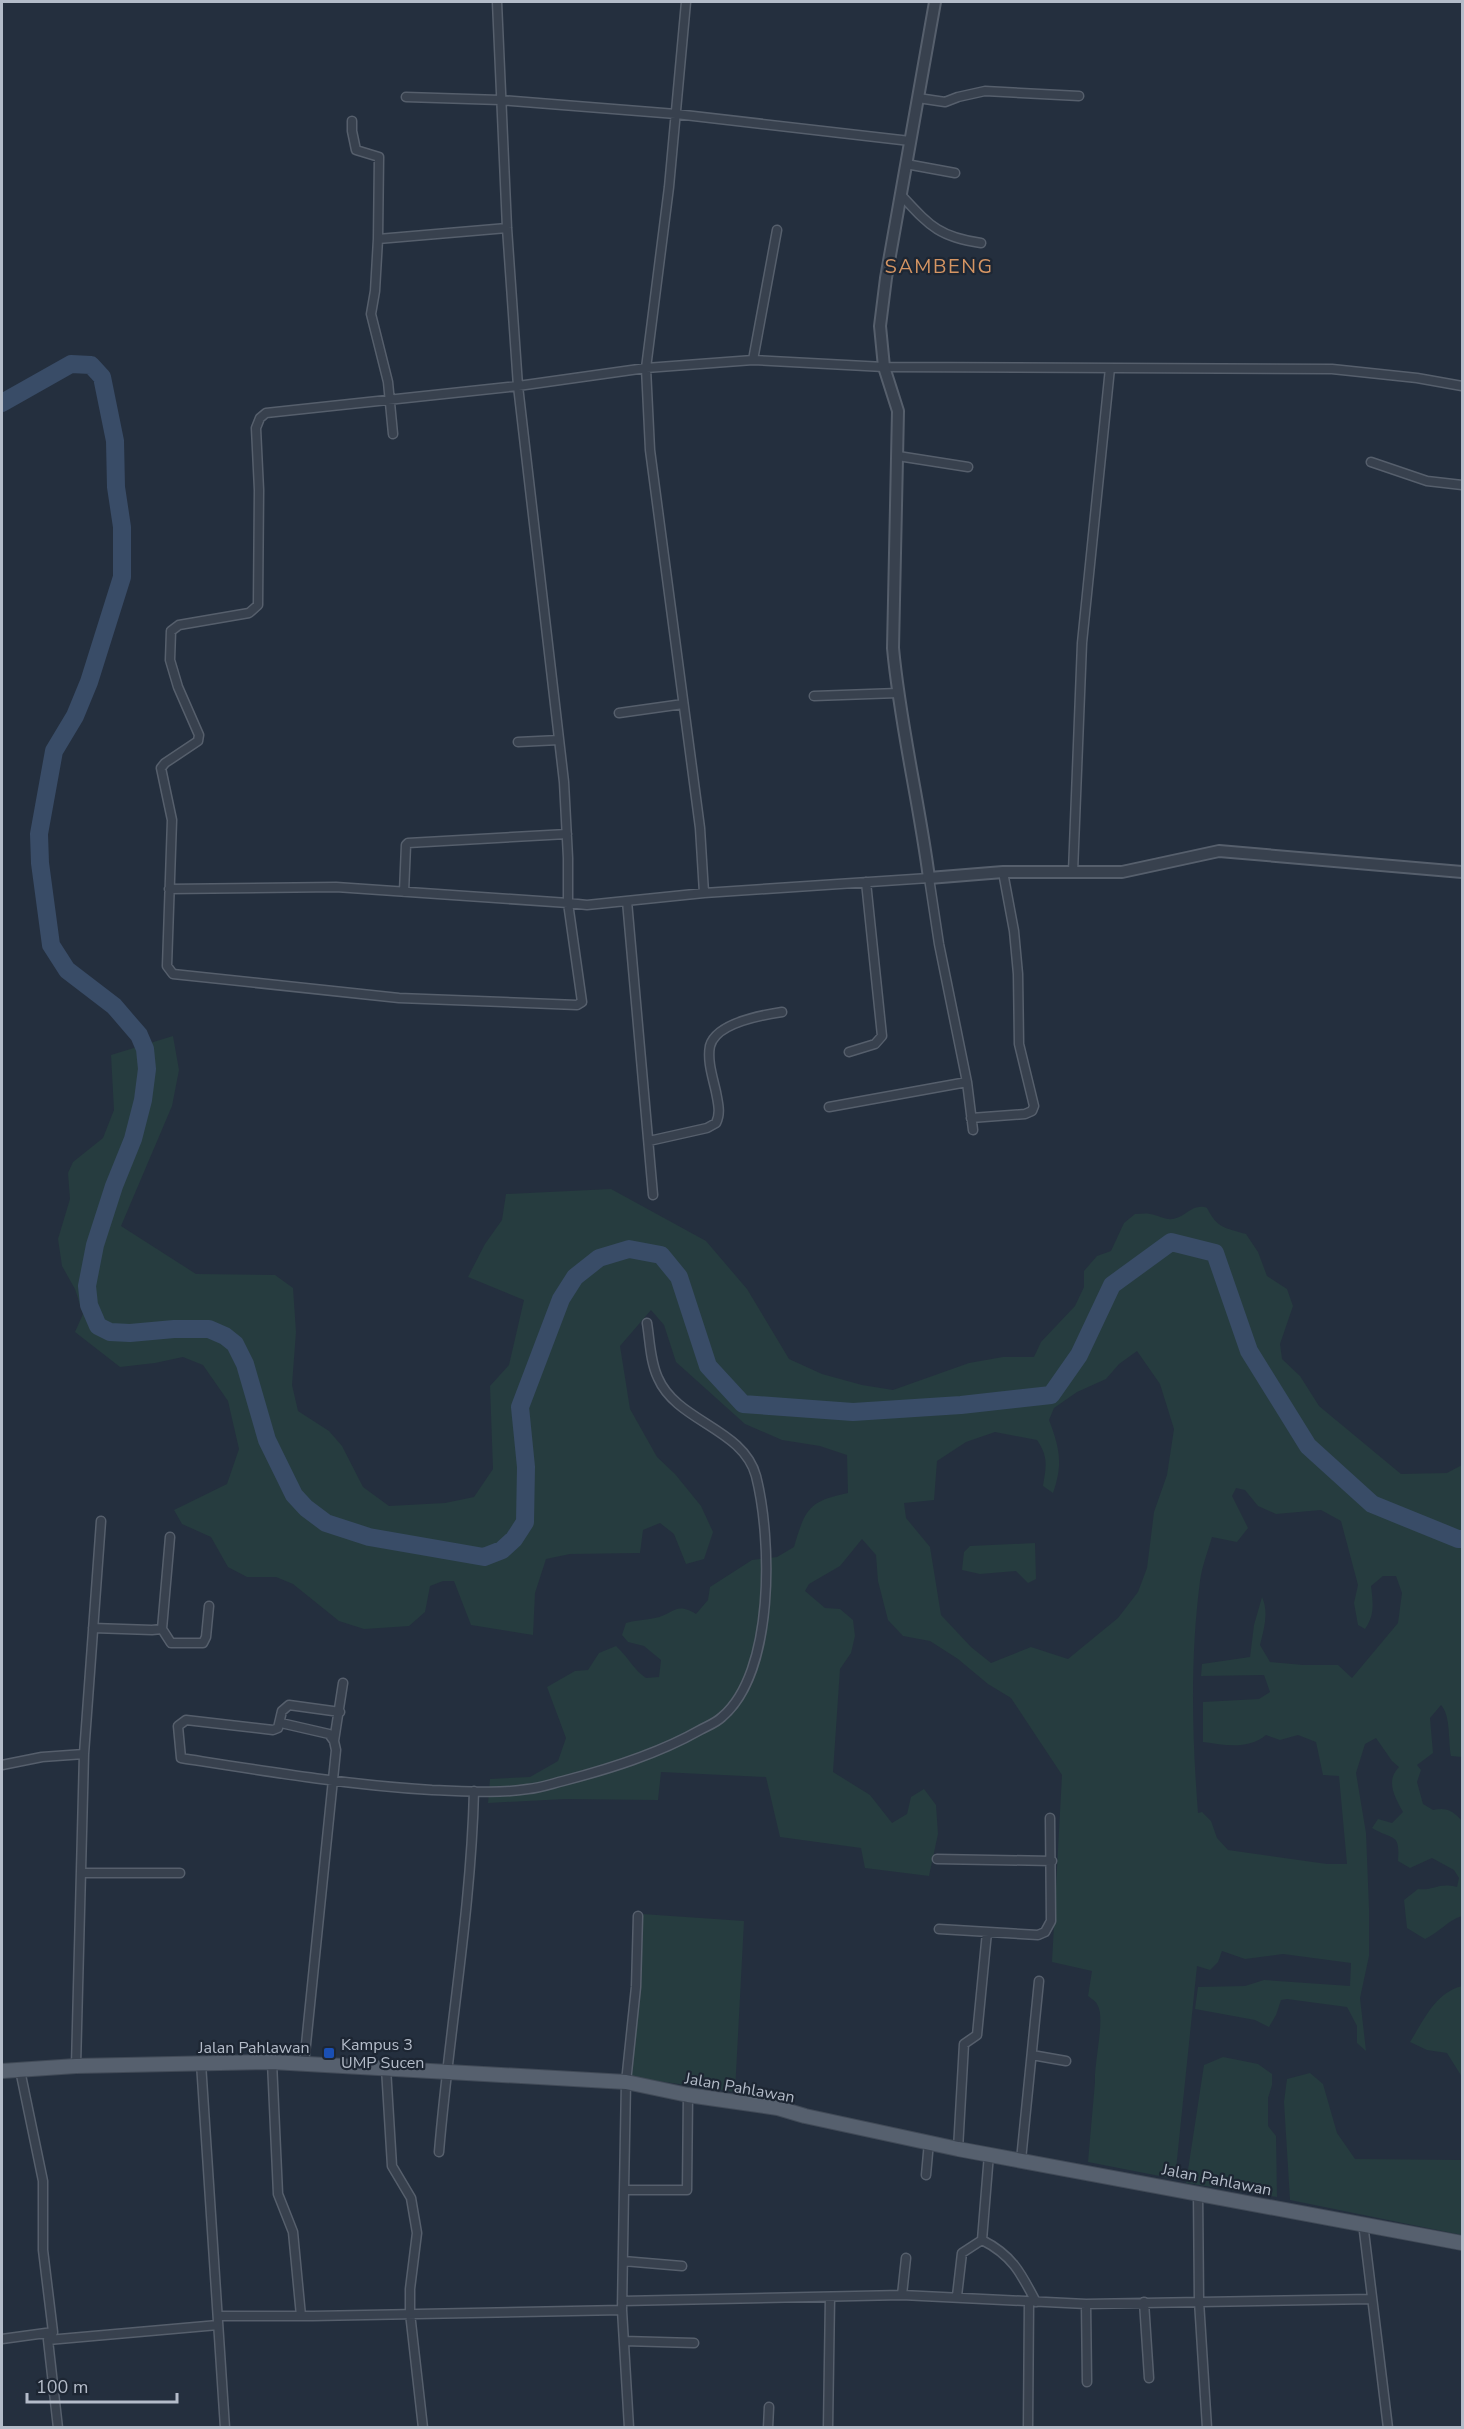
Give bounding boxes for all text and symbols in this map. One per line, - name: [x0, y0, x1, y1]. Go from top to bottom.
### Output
- district label: SAMBENG: [885, 253, 993, 280]
- place label: Kampus 3 UMP Sucen: [341, 2034, 424, 2074]
- street label: Jalan Pahlawan: [197, 2037, 310, 2059]
- marker: Kampus 3 UMP Sucen: [322, 2046, 336, 2060]
- street label: Jalan Pahlawan: [682, 2067, 797, 2108]
- street label: Jalan Pahlawan: [1159, 2158, 1274, 2201]
- scale bar: [27, 2366, 177, 2404]
- text: 100 m: [36, 2375, 88, 2399]

